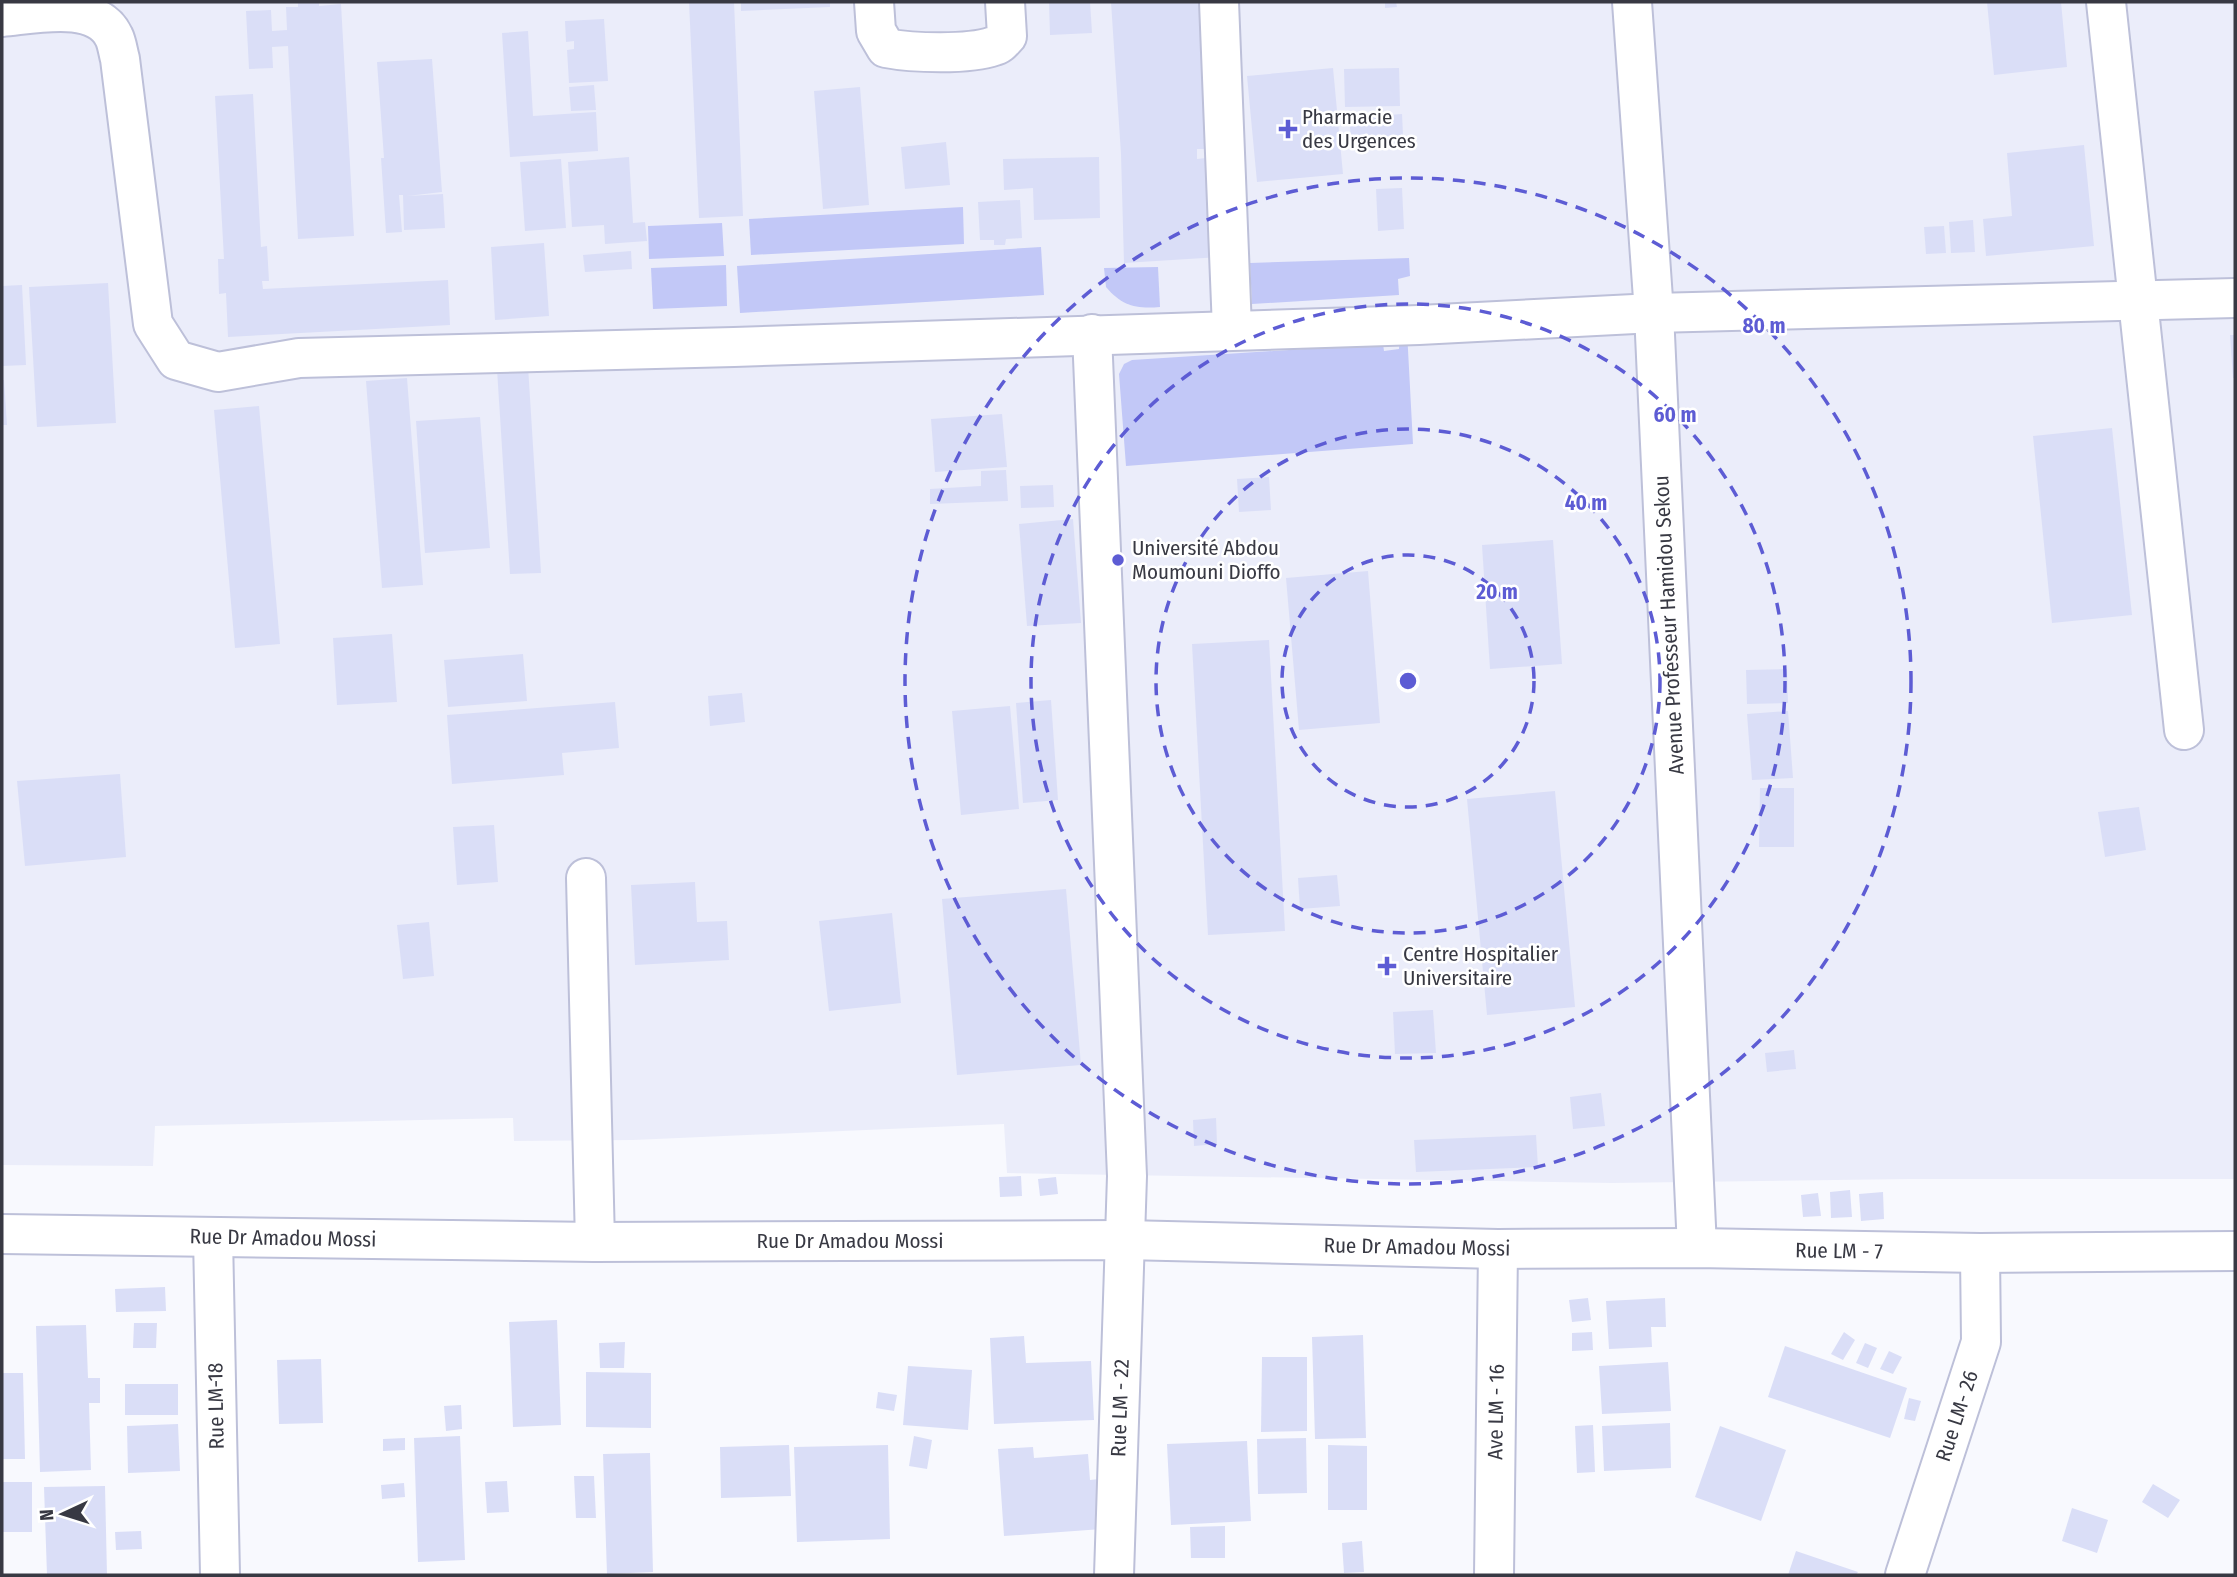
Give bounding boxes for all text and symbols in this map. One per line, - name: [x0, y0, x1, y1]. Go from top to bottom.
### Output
- place label: Pharmacie des Urgences: [1302, 104, 1416, 154]
- marker: Pharmacie des Urgences: [1280, 121, 1296, 137]
- text: 80 m: [1743, 313, 1785, 339]
- text: 60 m: [1654, 402, 1696, 428]
- street label: Avenue Professeur Hamidou Sekou: [1648, 475, 1690, 775]
- text: 40 m: [1565, 490, 1607, 516]
- place label: Université Abdou Moumouni Dioffo: [1132, 535, 1281, 585]
- marker: Université Abdou Moumouni Dioffo: [1110, 552, 1126, 568]
- text: 20 m: [1475, 579, 1518, 605]
- centre of rings: [1396, 669, 1420, 693]
- place label: Centre Hospitalier Universitaire: [1403, 941, 1559, 991]
- marker: Centre Hospitalier Universitaire: [1377, 956, 1397, 976]
- street label: Rue Dr Amadou Mossi: [189, 1223, 377, 1253]
- street label: Rue Dr Amadou Mossi: [757, 1228, 943, 1254]
- street label: Rue Dr Amadou Mossi: [1323, 1232, 1511, 1262]
- street label: Rue LM - 7: [1795, 1237, 1883, 1265]
- street label: Rue LM - 22: [1105, 1359, 1135, 1457]
- street label: Rue LM-18: [202, 1362, 230, 1450]
- street label: Ave LM - 16: [1482, 1364, 1510, 1460]
- street label: Rue LM- 26: [1930, 1367, 1984, 1465]
- north arrow: [28, 1479, 98, 1549]
- text: N: [35, 1509, 58, 1522]

